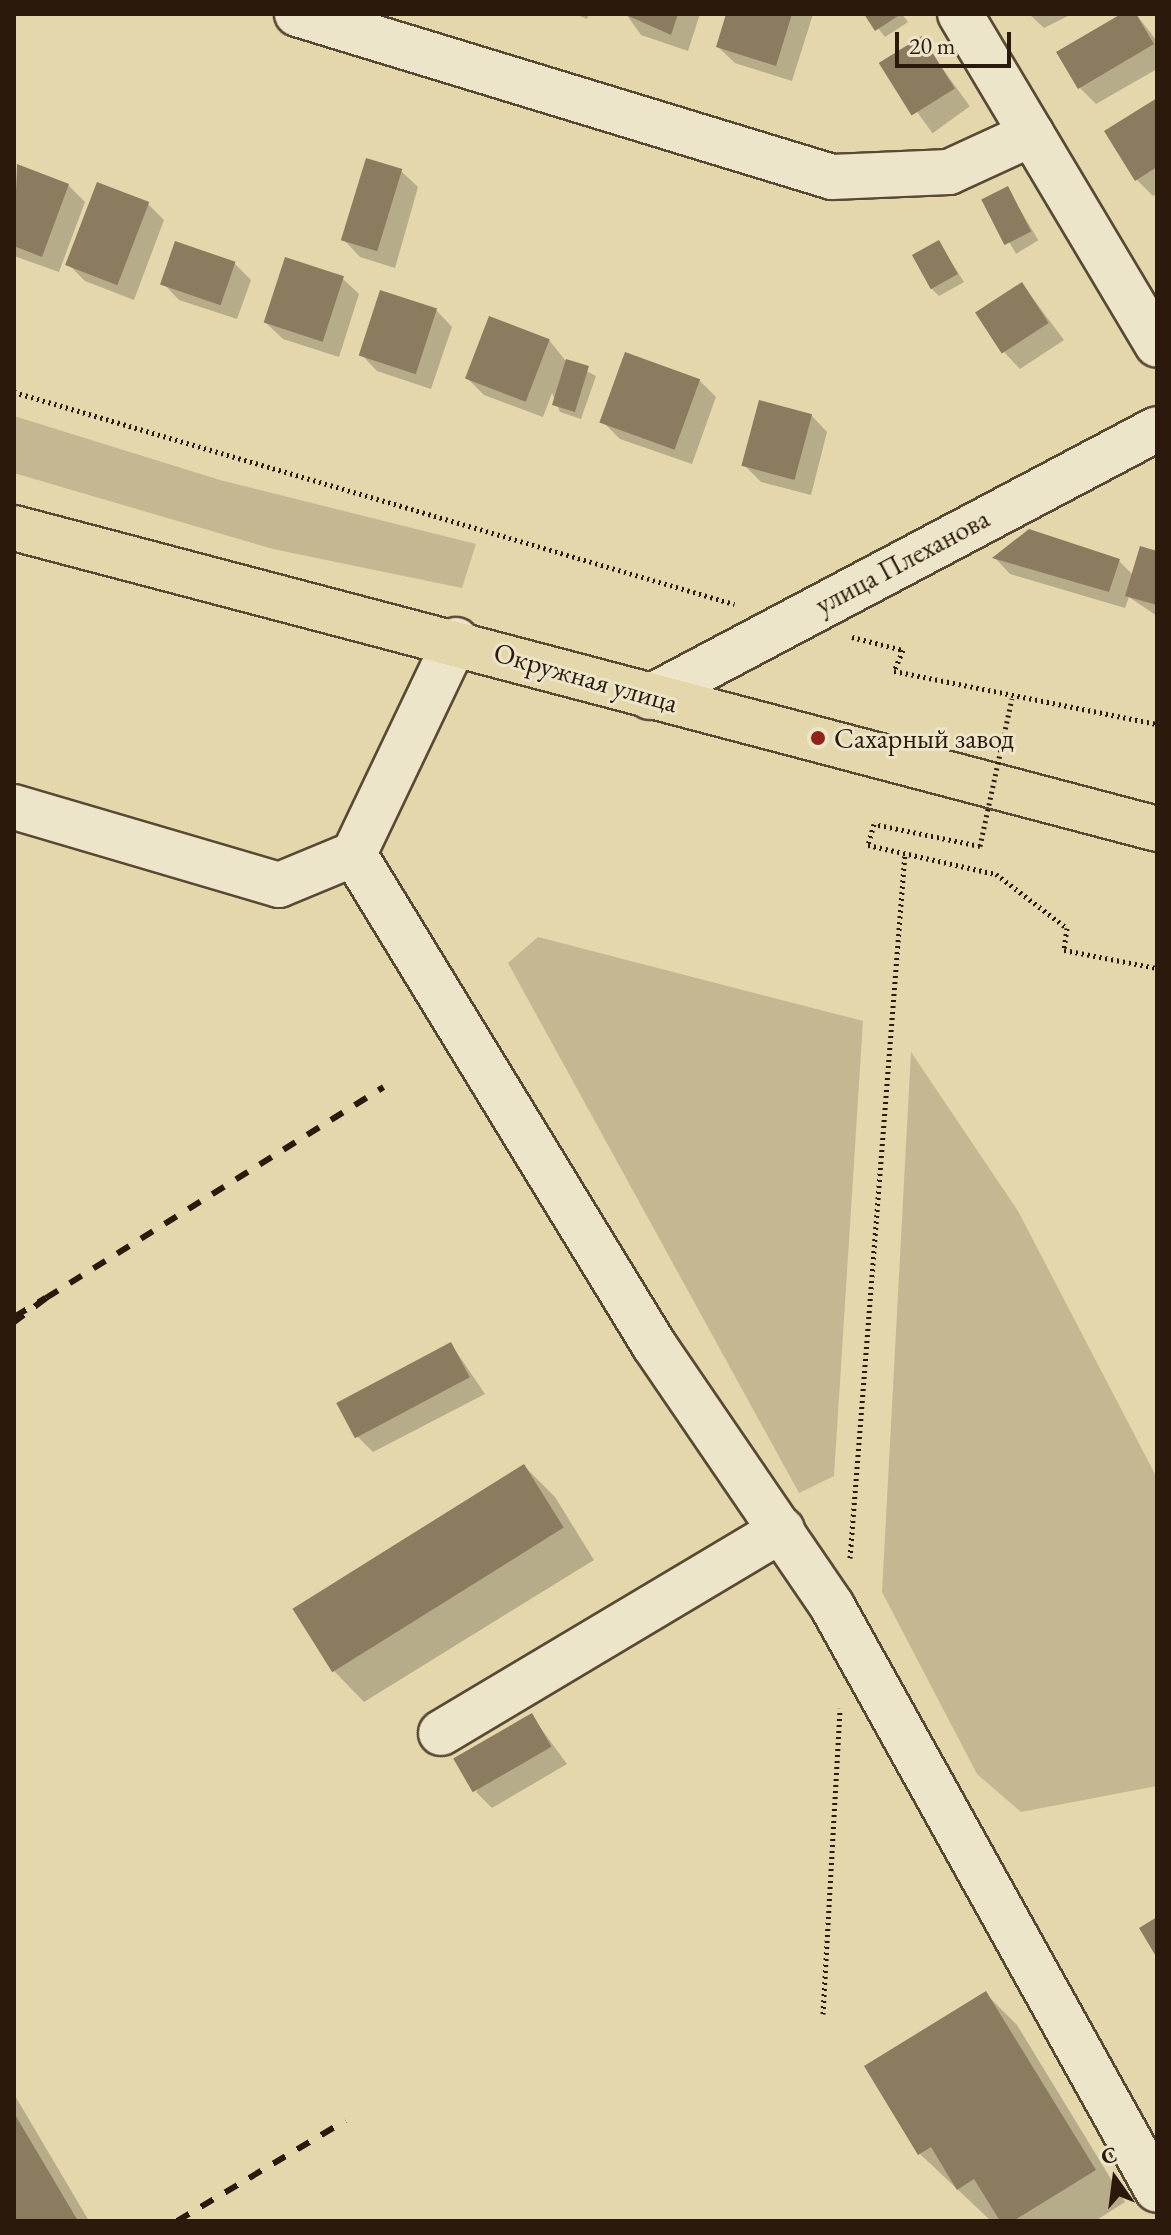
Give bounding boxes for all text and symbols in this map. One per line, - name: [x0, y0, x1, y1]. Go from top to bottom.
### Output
- scale bar: [899, 16, 1015, 66]
- text: 20 m: [909, 30, 956, 61]
- street label: улица Плеханова: [809, 501, 995, 621]
- street label: Окружная улица: [490, 635, 682, 719]
- place label: Сахарный завод: [834, 721, 1014, 755]
- marker: Сахарный завод: [809, 729, 827, 747]
- north arrow: [1075, 2139, 1155, 2219]
- text: С: [1098, 2139, 1120, 2171]

